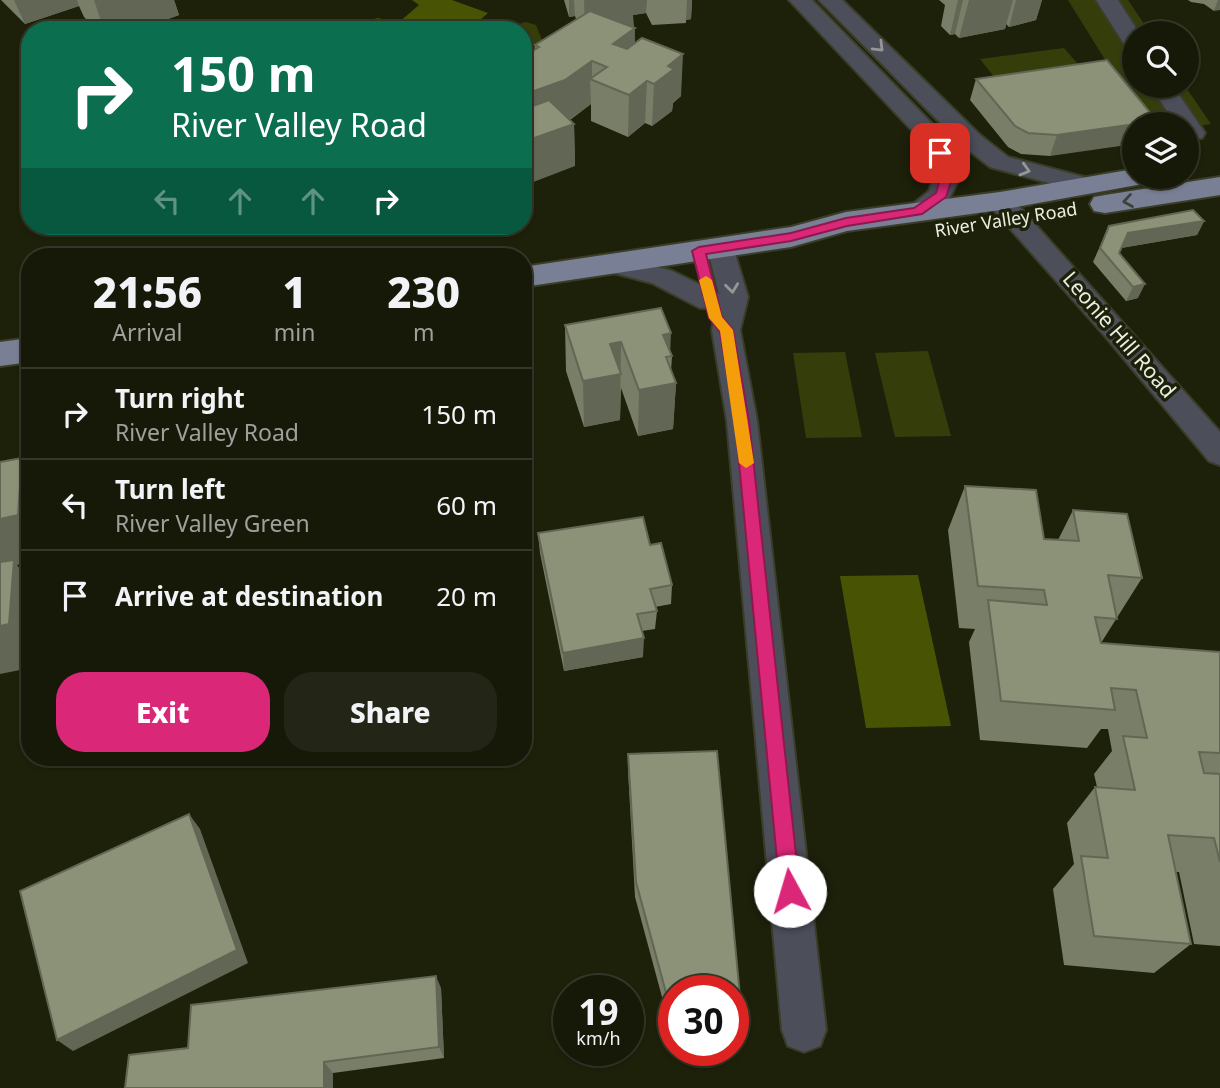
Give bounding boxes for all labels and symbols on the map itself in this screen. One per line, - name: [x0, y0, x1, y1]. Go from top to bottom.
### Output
- one-way arrow: [871, 39, 884, 52]
- pin: [910, 123, 970, 183]
- one-way arrow: [1019, 161, 1031, 176]
- one-way arrow: [1123, 193, 1134, 208]
- street label: River Valley Road: [933, 196, 1079, 242]
- street label: Leonie Hill Road: [1057, 265, 1182, 404]
- one-way arrow: [724, 283, 739, 294]
- position arrow: [753, 854, 827, 928]
- speed limit sign: 30: [658, 975, 749, 1066]

